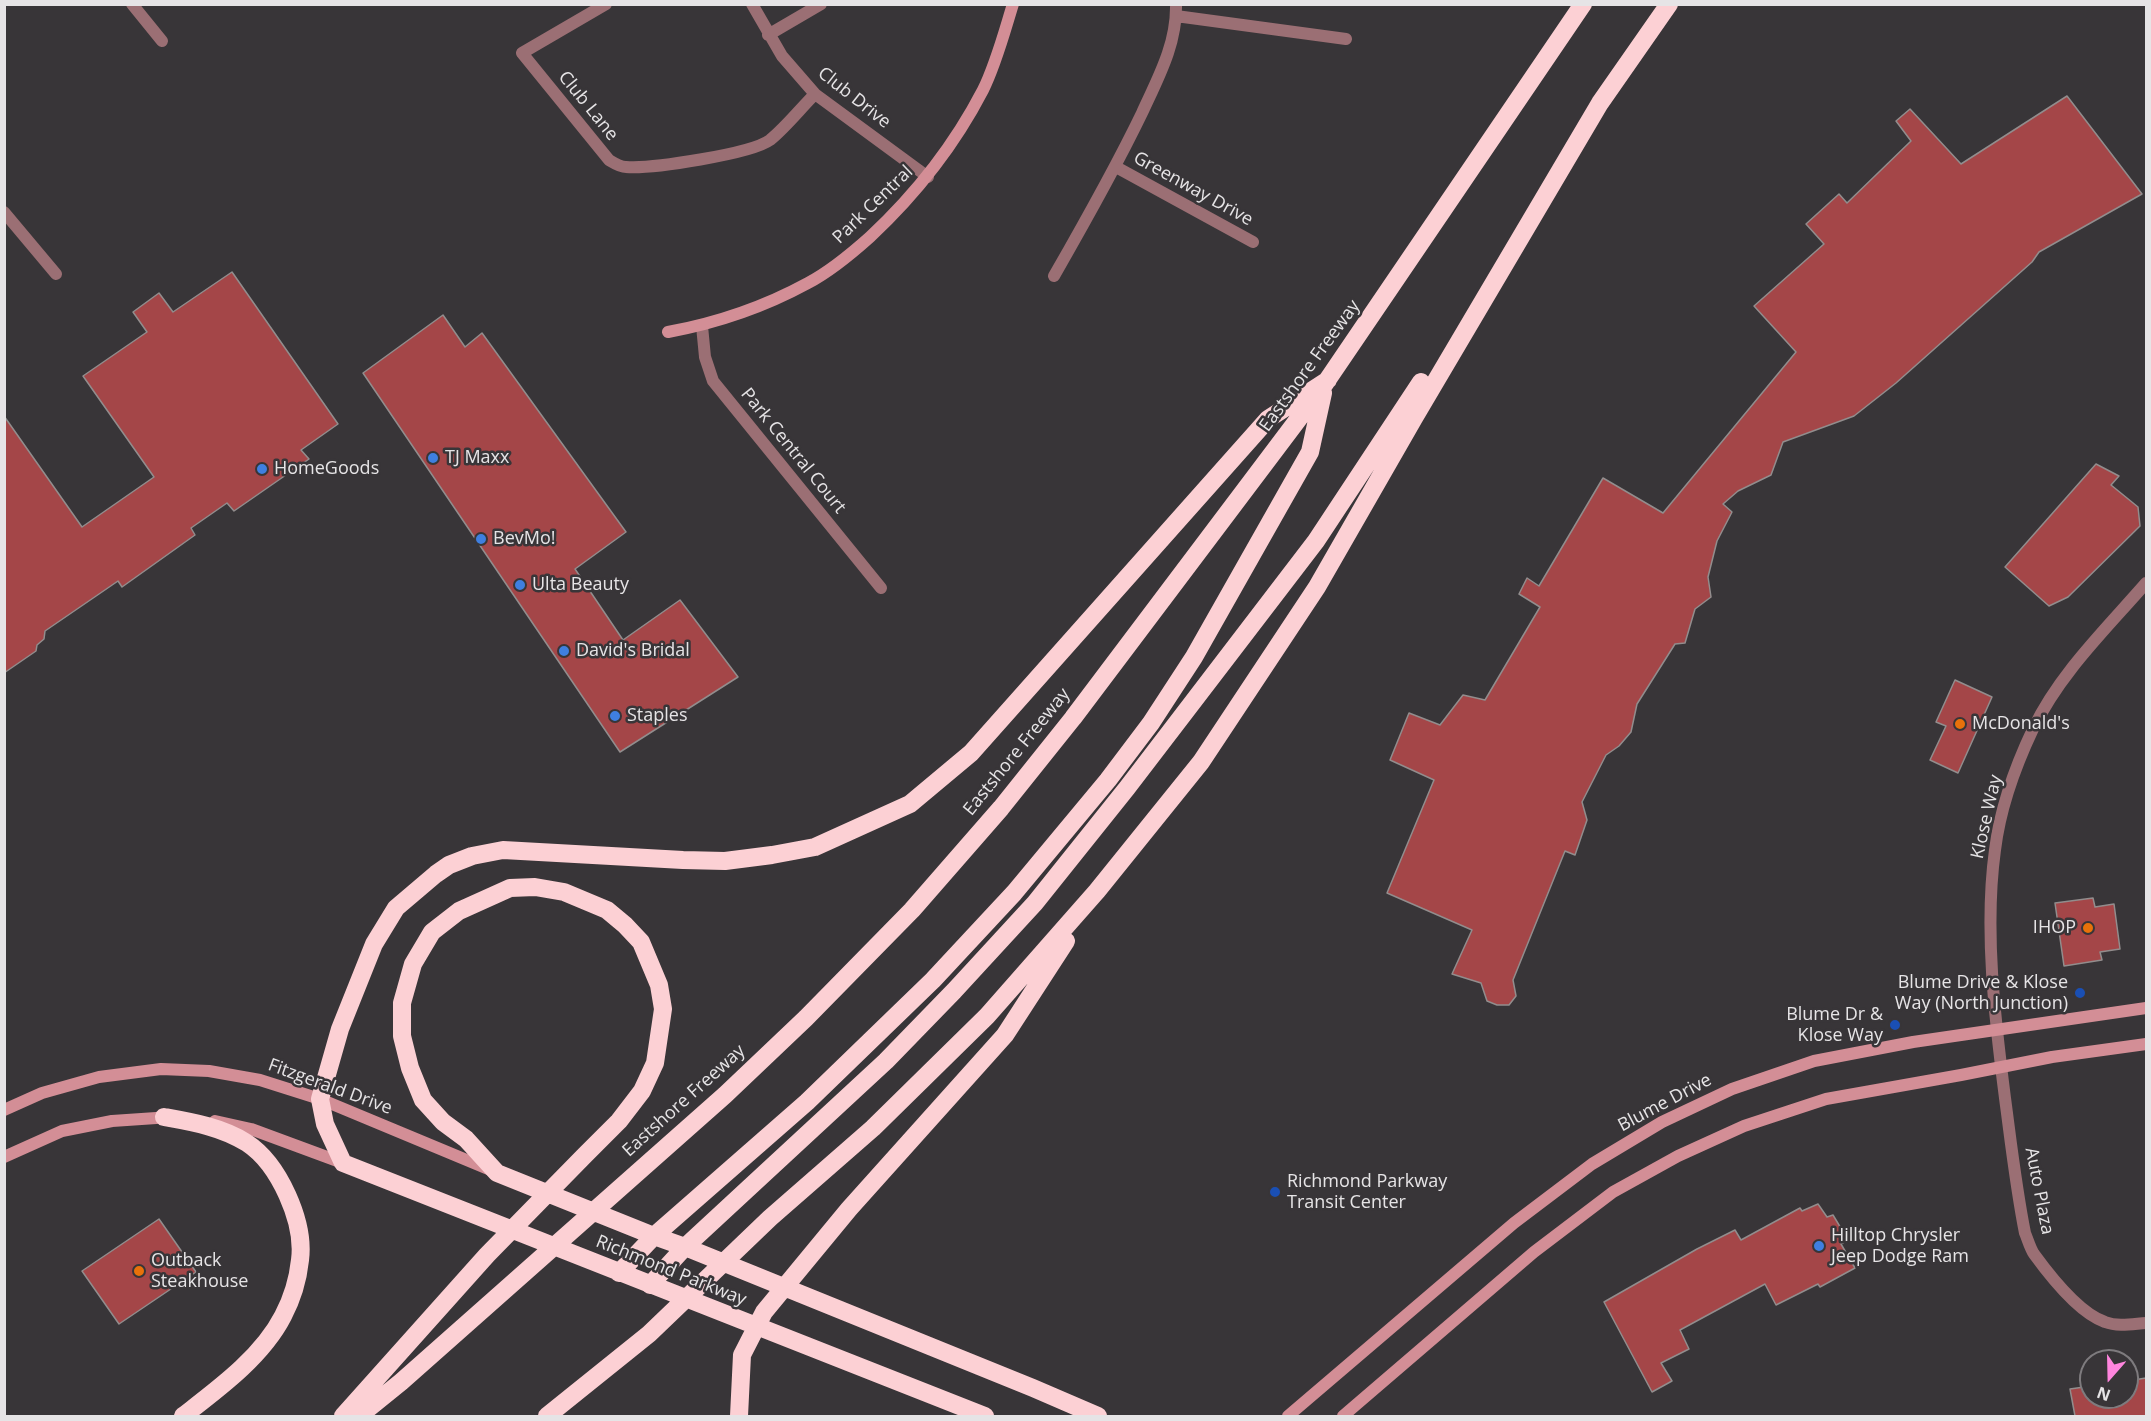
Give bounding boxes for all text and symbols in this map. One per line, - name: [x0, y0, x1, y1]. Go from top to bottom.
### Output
- street label: Club Drive: [813, 63, 895, 133]
- street label: Club Lane: [553, 67, 623, 145]
- street label: Greenway Drive: [1129, 147, 1257, 231]
- street label: Park Central: [828, 161, 918, 249]
- street label: Eastshore Freeway: [1255, 296, 1365, 436]
- street label: Park Central Court: [736, 384, 850, 518]
- place label: TJ Maxx: [445, 447, 509, 469]
- marker: TJ Maxx: [426, 451, 440, 465]
- place label: HomeGoods: [274, 458, 379, 480]
- marker: HomeGoods: [255, 462, 269, 476]
- place label: BevMo!: [493, 528, 555, 550]
- marker: BevMo!: [474, 532, 488, 546]
- place label: Ulta Beauty: [532, 574, 629, 596]
- marker: Ulta Beauty: [513, 578, 527, 592]
- place label: David's Bridal: [576, 640, 690, 662]
- marker: David's Bridal: [557, 644, 571, 658]
- street label: Eastshore Freeway: [959, 684, 1075, 820]
- place label: Staples: [627, 705, 688, 727]
- marker: Staples: [608, 709, 622, 723]
- place label: McDonald's: [1972, 713, 2070, 735]
- marker: McDonald's: [1953, 717, 1967, 731]
- street label: Klose Way: [1967, 773, 2007, 861]
- place label: IHOP: [2033, 917, 2076, 939]
- marker: IHOP: [2081, 921, 2095, 935]
- place label: Blume Drive & Klose Way (North Junction): [1895, 972, 2068, 1014]
- marker: Blume Drive & Klose Way (North Junction): [2073, 986, 2087, 1000]
- place label: Blume Dr & Klose Way: [1786, 1004, 1883, 1046]
- marker: Blume Dr & Klose Way: [1888, 1018, 1902, 1032]
- street label: Eastshore Freeway: [618, 1040, 750, 1162]
- street label: Fitzgerald Drive: [265, 1055, 395, 1119]
- street label: Blume Drive: [1615, 1069, 1715, 1137]
- street label: Auto Plaza: [2020, 1146, 2058, 1236]
- place label: Richmond Parkway Transit Center: [1287, 1171, 1447, 1214]
- marker: Richmond Parkway Transit Center: [1268, 1185, 1282, 1199]
- place label: Hilltop Chrysler Jeep Dodge Ram: [1831, 1225, 1969, 1268]
- street label: Richmond Parkway: [593, 1231, 749, 1311]
- marker: Hilltop Chrysler Jeep Dodge Ram: [1812, 1239, 1826, 1253]
- place label: Outback Steakhouse: [151, 1250, 248, 1292]
- marker: Outback Steakhouse: [132, 1264, 146, 1278]
- north arrow: [2079, 1349, 2139, 1409]
- text: N: [2094, 1381, 2113, 1407]

